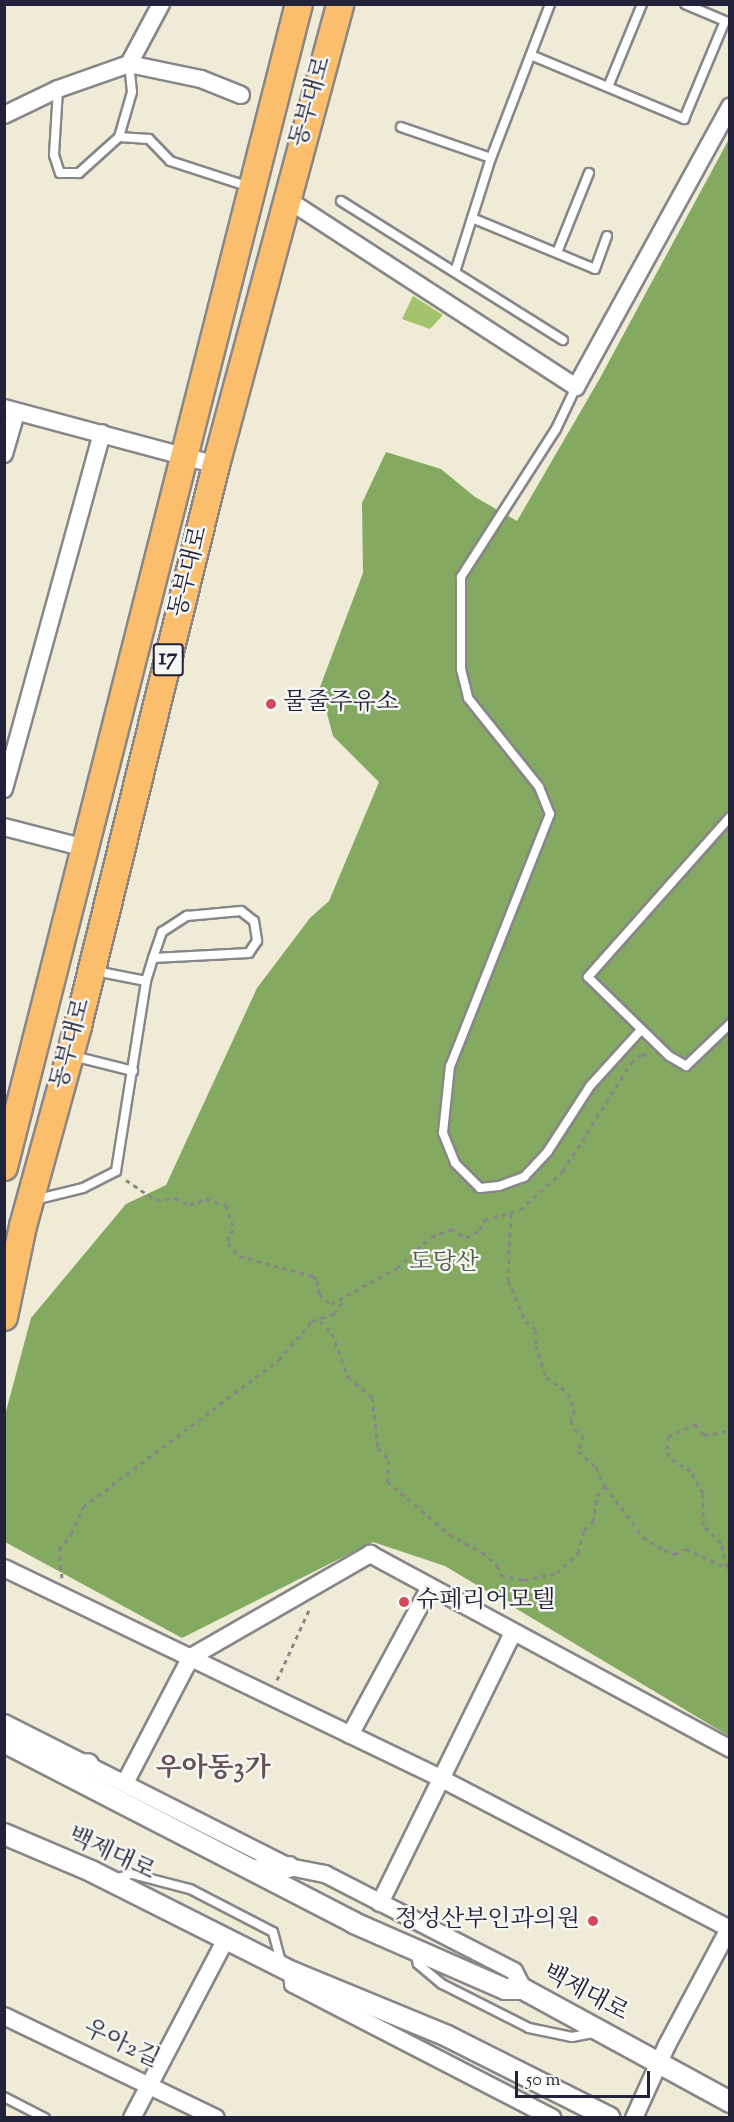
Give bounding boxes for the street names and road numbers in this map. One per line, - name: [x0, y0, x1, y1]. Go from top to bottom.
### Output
- street label: 동부대로: [285, 53, 339, 151]
- street label: 동부대로: [165, 524, 215, 620]
- road number: 17: [152, 641, 184, 679]
- street label: 동부대로: [46, 995, 98, 1093]
- street label: 백제대로: [63, 1822, 159, 1888]
- street label: 백제대로: [537, 1960, 633, 2028]
- street label: 우아2길: [78, 2015, 164, 2075]

